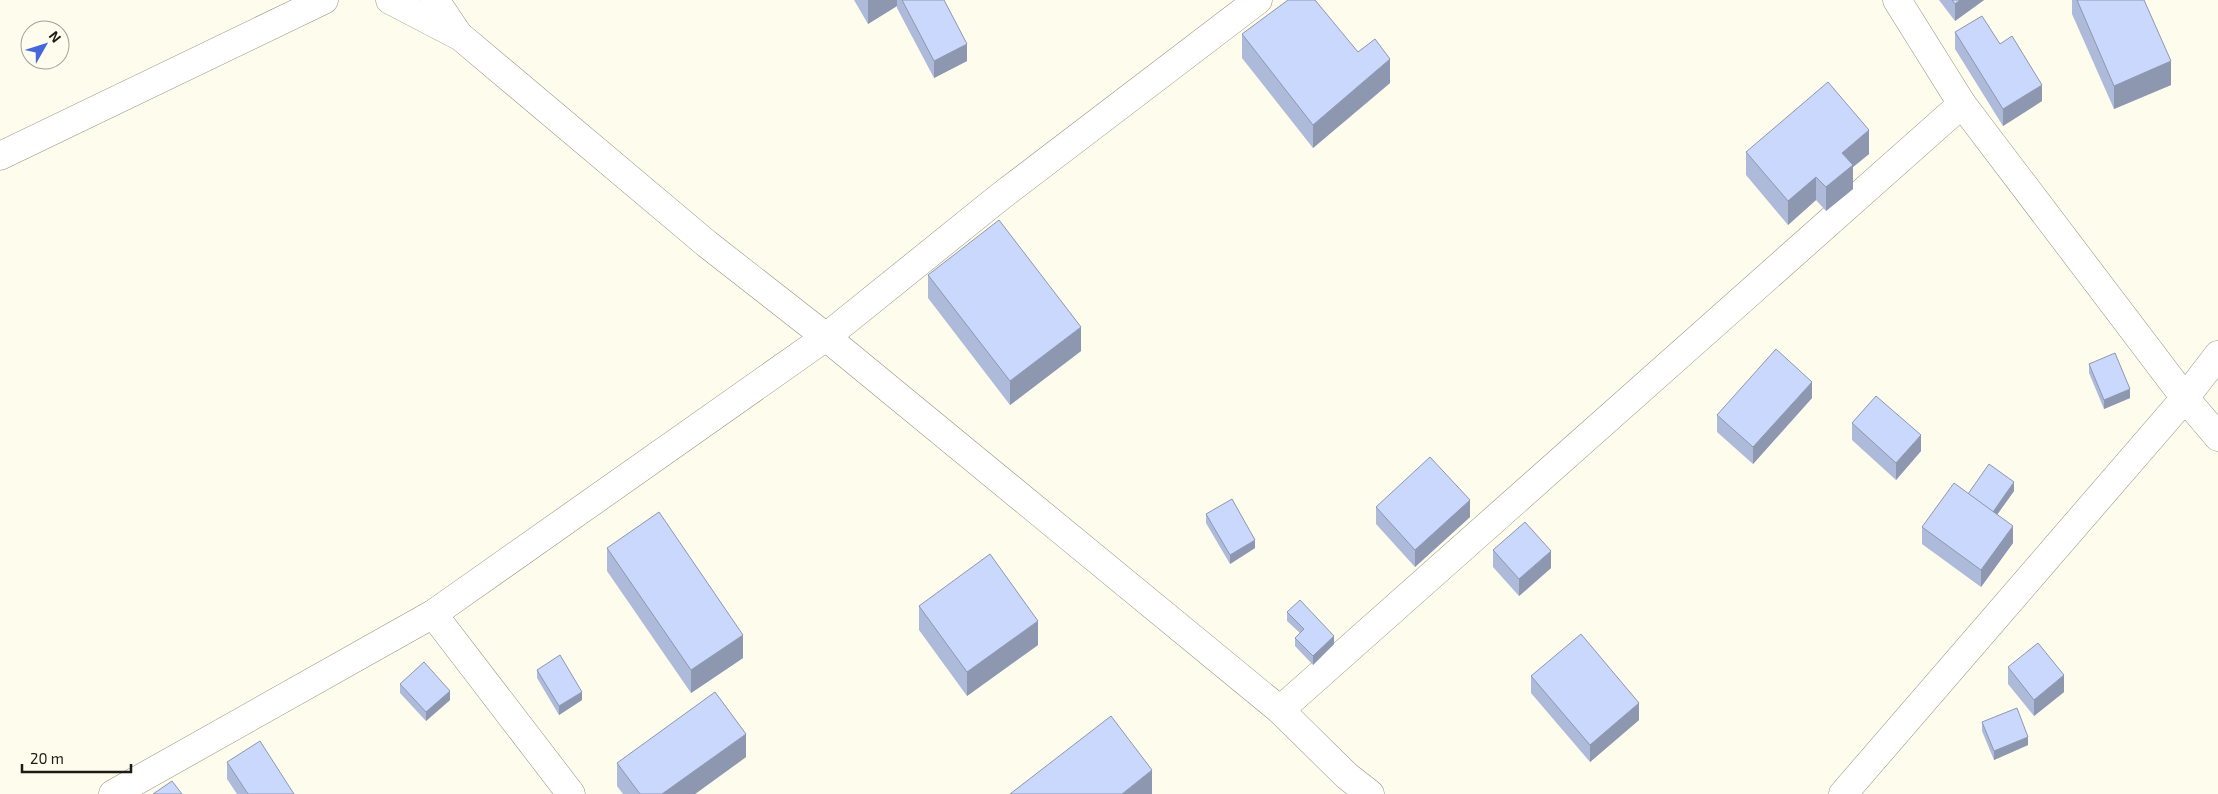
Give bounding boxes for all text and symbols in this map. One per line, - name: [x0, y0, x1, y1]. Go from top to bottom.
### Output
- north arrow: [20, 20, 70, 70]
- text: N: [46, 27, 65, 46]
- scale bar: [22, 742, 131, 774]
- text: 20 m: [30, 749, 64, 767]

